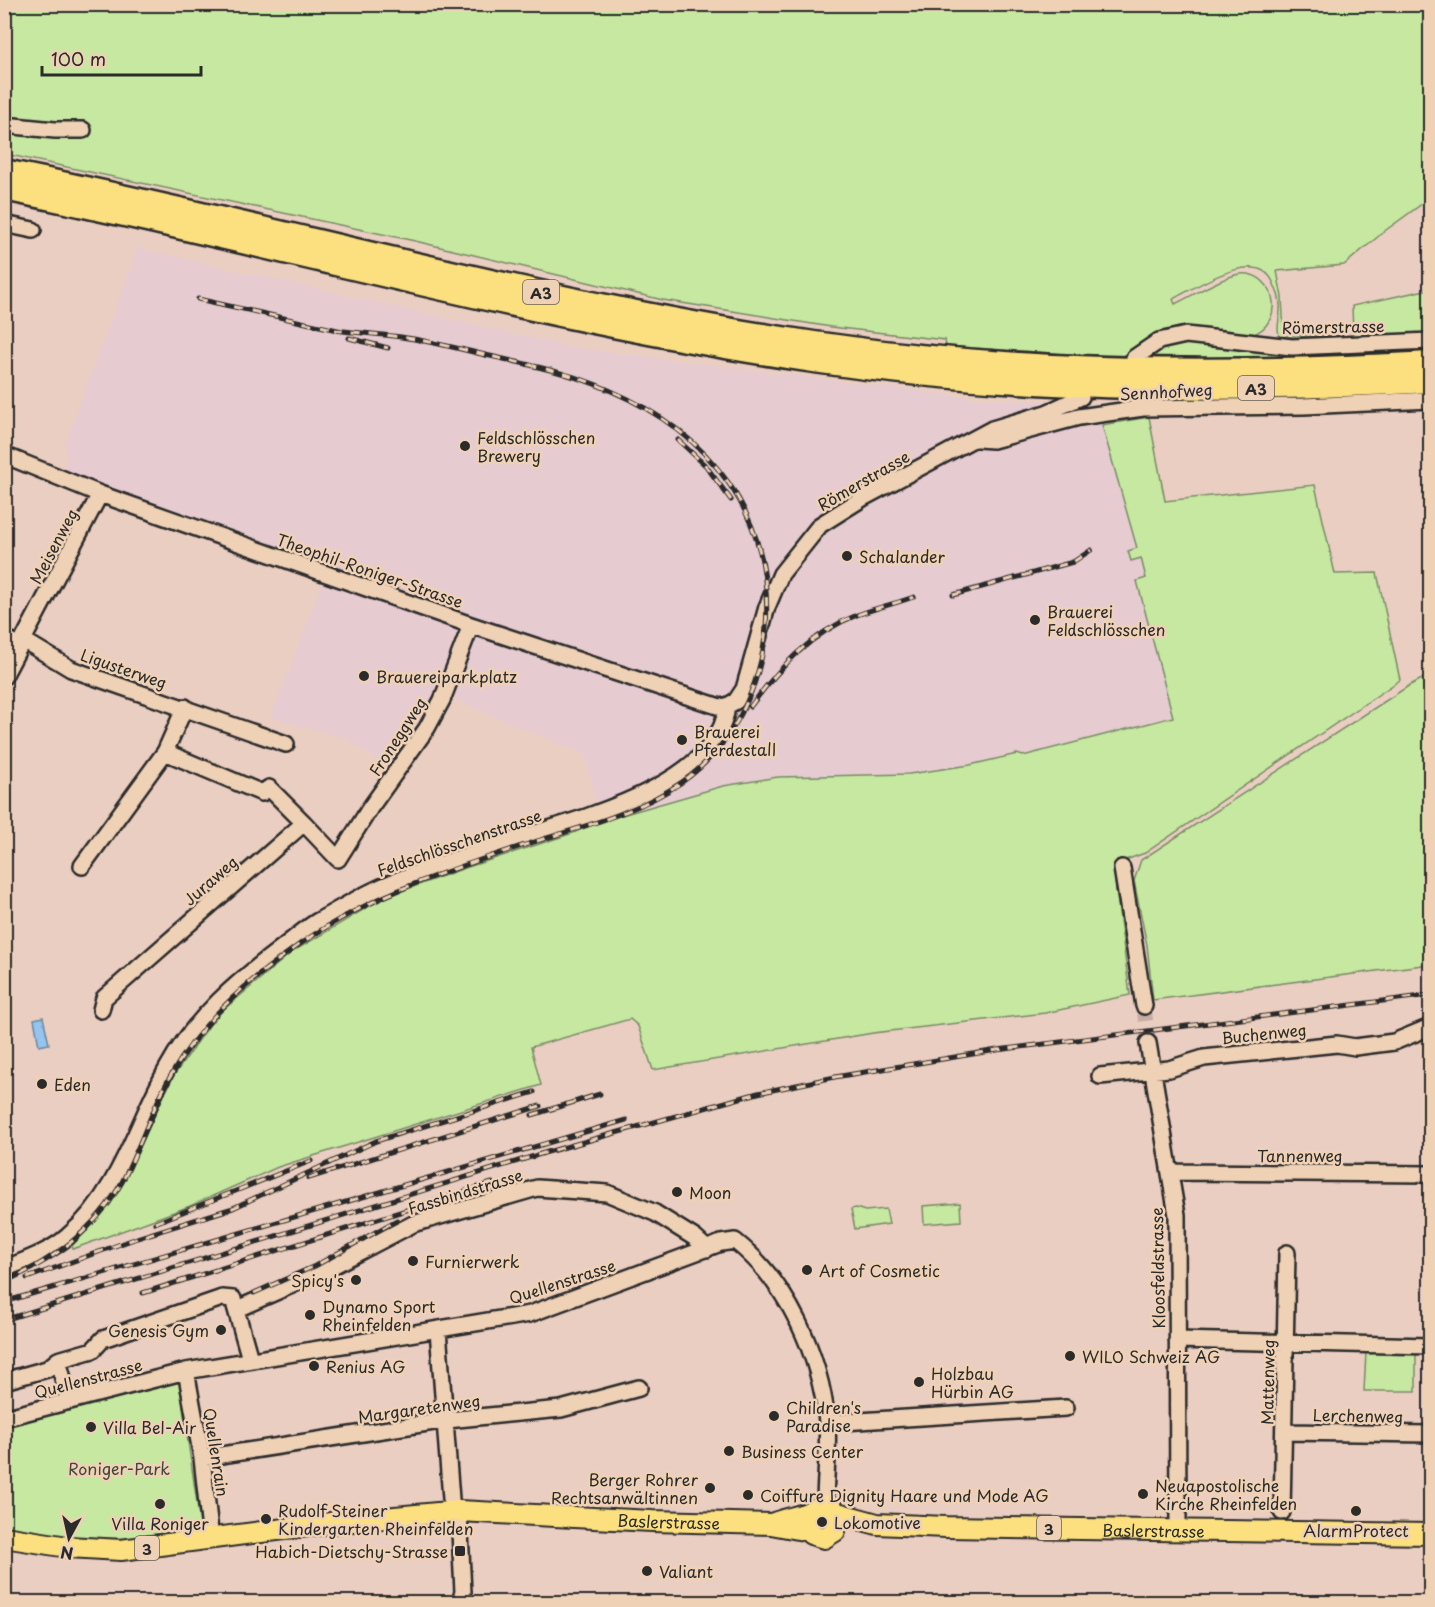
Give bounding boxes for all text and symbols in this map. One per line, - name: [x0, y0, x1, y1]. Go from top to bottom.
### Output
- scale bar: [42, 39, 201, 77]
- text: 100 m: [51, 45, 106, 72]
- road number: A3: [523, 280, 559, 304]
- street label: Römerstrasse: [1281, 313, 1385, 339]
- road number: A3: [1238, 376, 1274, 400]
- street label: Sennhofweg: [1119, 377, 1213, 405]
- place label: Feldschlösschen Brewery: [477, 425, 595, 467]
- marker: Feldschlösschen Brewery: [458, 439, 472, 453]
- street label: Römerstrasse: [812, 444, 914, 516]
- street label: Meisenweg: [23, 504, 83, 588]
- street label: Theophil-Roniger-Strasse: [274, 527, 466, 613]
- place label: Schalander: [859, 544, 946, 568]
- marker: Schalander: [840, 549, 854, 563]
- place label: Brauerei Feldschlösschen: [1047, 599, 1165, 641]
- marker: Brauerei Feldschlösschen: [1028, 613, 1042, 627]
- street label: Ligusterweg: [78, 642, 170, 694]
- place label: Brauereiparkplatz: [376, 664, 517, 688]
- marker: Brauereiparkplatz: [357, 669, 371, 683]
- street label: Froneggweg: [362, 692, 432, 780]
- place label: Brauerei Pferdestall: [694, 719, 776, 761]
- marker: Brauerei Pferdestall: [675, 733, 689, 747]
- street label: Feldschlösschenstrasse: [374, 803, 544, 881]
- street label: Juraweg: [178, 850, 242, 910]
- street label: Buchenweg: [1220, 1017, 1308, 1049]
- place label: Eden: [54, 1072, 91, 1096]
- marker: Eden: [35, 1077, 49, 1091]
- street label: Tannenweg: [1257, 1143, 1343, 1167]
- street label: Fassbindstrasse: [405, 1162, 525, 1220]
- place label: Moon: [689, 1180, 731, 1204]
- marker: Moon: [670, 1185, 684, 1199]
- street label: Kloosfeldstrasse: [1144, 1207, 1170, 1329]
- place label: Furnierwerk: [425, 1249, 520, 1273]
- street label: Quellenstrasse: [506, 1252, 618, 1310]
- marker: Furnierwerk: [406, 1254, 420, 1268]
- place label: Art of Cosmetic: [819, 1258, 940, 1282]
- marker: Art of Cosmetic: [800, 1263, 814, 1277]
- place label: Spicy's: [291, 1268, 344, 1292]
- marker: Spicy's: [349, 1273, 363, 1287]
- place label: Dynamo Sport Rheinfelden: [322, 1294, 436, 1336]
- marker: Dynamo Sport Rheinfelden: [303, 1308, 317, 1322]
- place label: Genesis Gym: [108, 1318, 209, 1342]
- marker: Genesis Gym: [214, 1323, 228, 1337]
- street label: Mattenweg: [1254, 1339, 1280, 1425]
- place label: WILO Schweiz AG: [1082, 1344, 1220, 1368]
- marker: WILO Schweiz AG: [1063, 1349, 1077, 1363]
- street label: Quellenstrasse: [31, 1352, 145, 1404]
- place label: Renius AG: [326, 1354, 405, 1378]
- marker: Renius AG: [307, 1359, 321, 1373]
- place label: Holzbau Hürbin AG: [931, 1361, 1014, 1403]
- marker: Holzbau Hürbin AG: [912, 1375, 926, 1389]
- street label: Margaretenweg: [356, 1388, 482, 1428]
- place label: Children's Paradise: [786, 1395, 861, 1437]
- street label: Lerchenweg: [1312, 1402, 1404, 1428]
- street label: Quellenrain: [198, 1406, 236, 1498]
- marker: Children's Paradise: [767, 1409, 781, 1423]
- place label: Villa Bel-Air: [103, 1415, 197, 1439]
- marker: Villa Bel-Air: [84, 1420, 98, 1434]
- place label: Business Center: [741, 1439, 864, 1463]
- marker: Business Center: [722, 1444, 736, 1458]
- park label: Roniger-Park: [68, 1456, 170, 1480]
- place label: Berger Rohrer Rechtsanwältinnen: [551, 1467, 698, 1509]
- place label: Neuapostolische Kirche Rheinfelden: [1155, 1473, 1297, 1515]
- marker: Berger Rohrer Rechtsanwältinnen: [703, 1481, 717, 1495]
- place label: Coiffure Dignity Haare und Mode AG: [760, 1483, 1049, 1507]
- marker: Neuapostolische Kirche Rheinfelden: [1136, 1487, 1150, 1501]
- marker: Coiffure Dignity Haare und Mode AG: [741, 1488, 755, 1502]
- marker: Villa Roniger: [153, 1497, 167, 1511]
- place label: Rudolf Steiner Kindergarten Rheinfelden: [278, 1498, 474, 1540]
- marker: AlarmProtect: [1349, 1504, 1363, 1518]
- street label: Baslerstrasse: [617, 1507, 720, 1535]
- north arrow: [39, 1508, 99, 1568]
- place label: Lokomotive: [834, 1510, 921, 1534]
- place label: Villa Roniger: [111, 1511, 209, 1535]
- marker: Rudolf Steiner Kindergarten Rheinfelden: [259, 1512, 273, 1526]
- marker: Lokomotive: [815, 1515, 829, 1529]
- road number: 3: [1037, 1516, 1061, 1540]
- street label: Baslerstrasse: [1102, 1517, 1205, 1543]
- place label: AlarmProtect: [1303, 1518, 1409, 1542]
- road number: 3: [135, 1536, 159, 1560]
- place label: Habich-Dietschy-Strasse: [255, 1539, 448, 1563]
- text: N: [59, 1541, 75, 1567]
- marker: Habich-Dietschy-Strasse: [453, 1544, 467, 1558]
- place label: Valiant: [659, 1559, 713, 1583]
- marker: Valiant: [640, 1564, 654, 1578]

